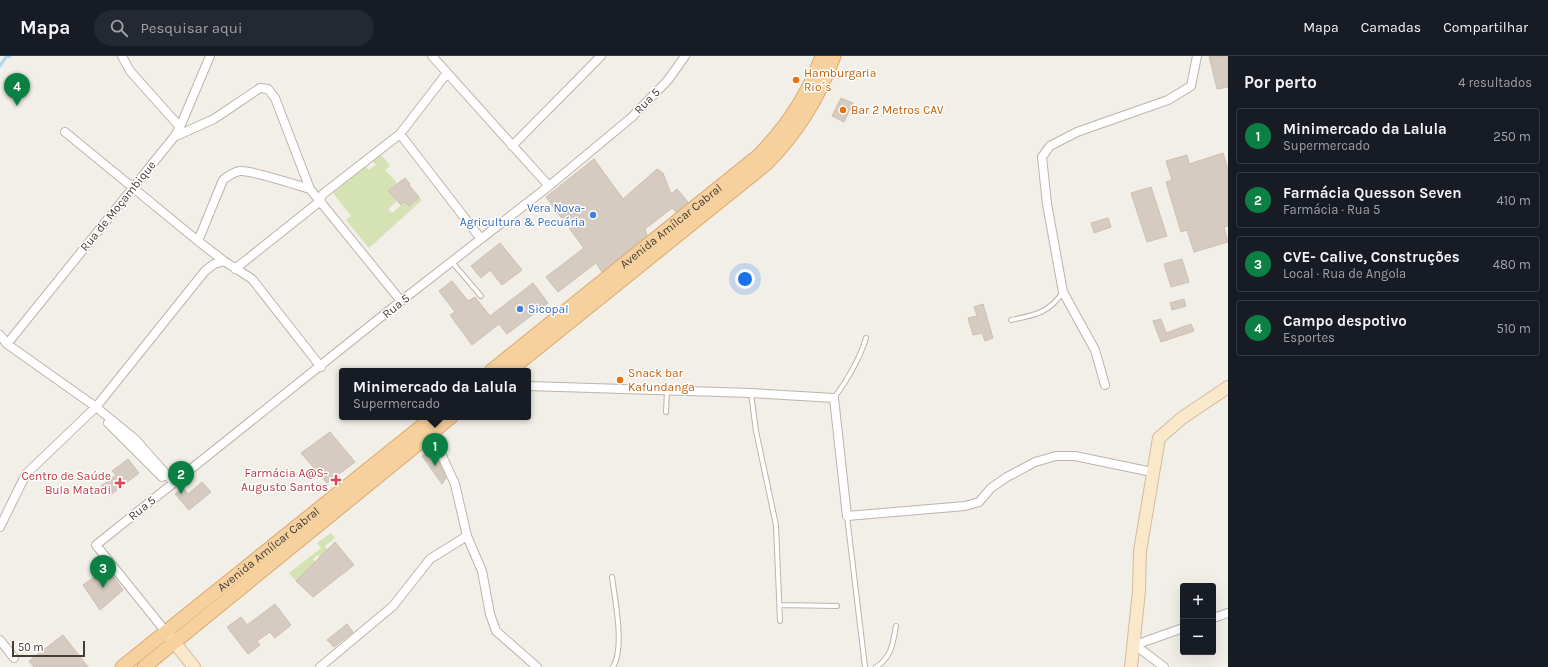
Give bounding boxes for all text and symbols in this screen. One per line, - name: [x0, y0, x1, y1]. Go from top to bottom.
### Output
- search box: [94, 10, 374, 46]
- text: Mapa: [20, 17, 70, 39]
- icon: search: [108, 17, 130, 39]
- text: Pesquisar aqui: [140, 19, 242, 37]
- text: Mapa: [1303, 19, 1339, 36]
- text: Camadas: [1361, 19, 1421, 36]
- text: Compartilhar: [1443, 19, 1528, 36]
- place label: Hamburgaria Rio´s: [804, 66, 876, 94]
- text: Por perto: [1244, 72, 1317, 92]
- pin: 4: [4, 73, 30, 106]
- marker: Hamburgaria Rio´s: [791, 75, 801, 85]
- text: 4 resultados: [1458, 75, 1532, 90]
- street label: Rua 5: [631, 85, 663, 117]
- place label: Bar 2 Metros CAV: [851, 103, 944, 117]
- marker: Bar 2 Metros CAV: [838, 105, 848, 115]
- text: Minimercado da Lalula: [1283, 120, 1447, 138]
- text: 1: [1256, 129, 1260, 144]
- text: 250 m: [1493, 129, 1531, 144]
- text: Supermercado: [1283, 138, 1370, 153]
- street label: Rua de Moçambique: [77, 158, 159, 254]
- street label: Avenida Amílcar Cabral: [617, 181, 725, 271]
- text: Farmácia Quesson Seven: [1283, 184, 1462, 202]
- text: 2: [1254, 193, 1262, 208]
- text: 410 m: [1496, 193, 1531, 208]
- place label: Vera Nova- Agricultura & Pecuária: [460, 201, 585, 229]
- text: Farmácia · Rua 5: [1283, 202, 1380, 217]
- marker: Vera Nova- Agricultura & Pecuária: [588, 210, 598, 220]
- text: CVE- Calive, Construções: [1283, 248, 1460, 266]
- text: 3: [1254, 257, 1262, 272]
- text: 480 m: [1493, 257, 1531, 272]
- text: Local · Rua de Angola: [1283, 266, 1406, 281]
- your location: [735, 269, 755, 289]
- street label: Rua 5: [380, 291, 413, 321]
- place label: Sicopal: [528, 302, 569, 316]
- marker: Sicopal: [515, 304, 525, 314]
- text: Campo despotivo: [1283, 312, 1407, 330]
- text: 4: [1254, 321, 1262, 336]
- text: 510 m: [1496, 321, 1531, 336]
- text: Esportes: [1283, 330, 1335, 345]
- place label: Snack bar Kafundanga: [628, 366, 695, 394]
- popup: [339, 368, 531, 420]
- marker: Snack bar Kafundanga: [615, 375, 625, 385]
- text: Minimercado da Lalula: [353, 378, 517, 396]
- text: Supermercado: [353, 396, 440, 411]
- pin: 1: [422, 433, 448, 466]
- pin: 2: [168, 461, 194, 494]
- place label: Farmácia A@S- Augusto Santos: [241, 466, 328, 494]
- place label: Centro de Saúde Bula Matadi: [21, 469, 111, 497]
- marker: Farmácia A@S- Augusto Santos: [331, 475, 341, 485]
- marker: Centro de Saúde Bula Matadi: [114, 477, 126, 489]
- street label: Rua 5: [126, 493, 159, 523]
- street label: Avenida Amílcar Cabral: [215, 504, 322, 594]
- pin: 3: [90, 555, 116, 588]
- map controls: [1180, 583, 1216, 655]
- button: +: [1180, 583, 1216, 619]
- button: −: [1180, 619, 1216, 655]
- scale bar: [12, 639, 85, 658]
- text: 50 m: [18, 641, 44, 654]

